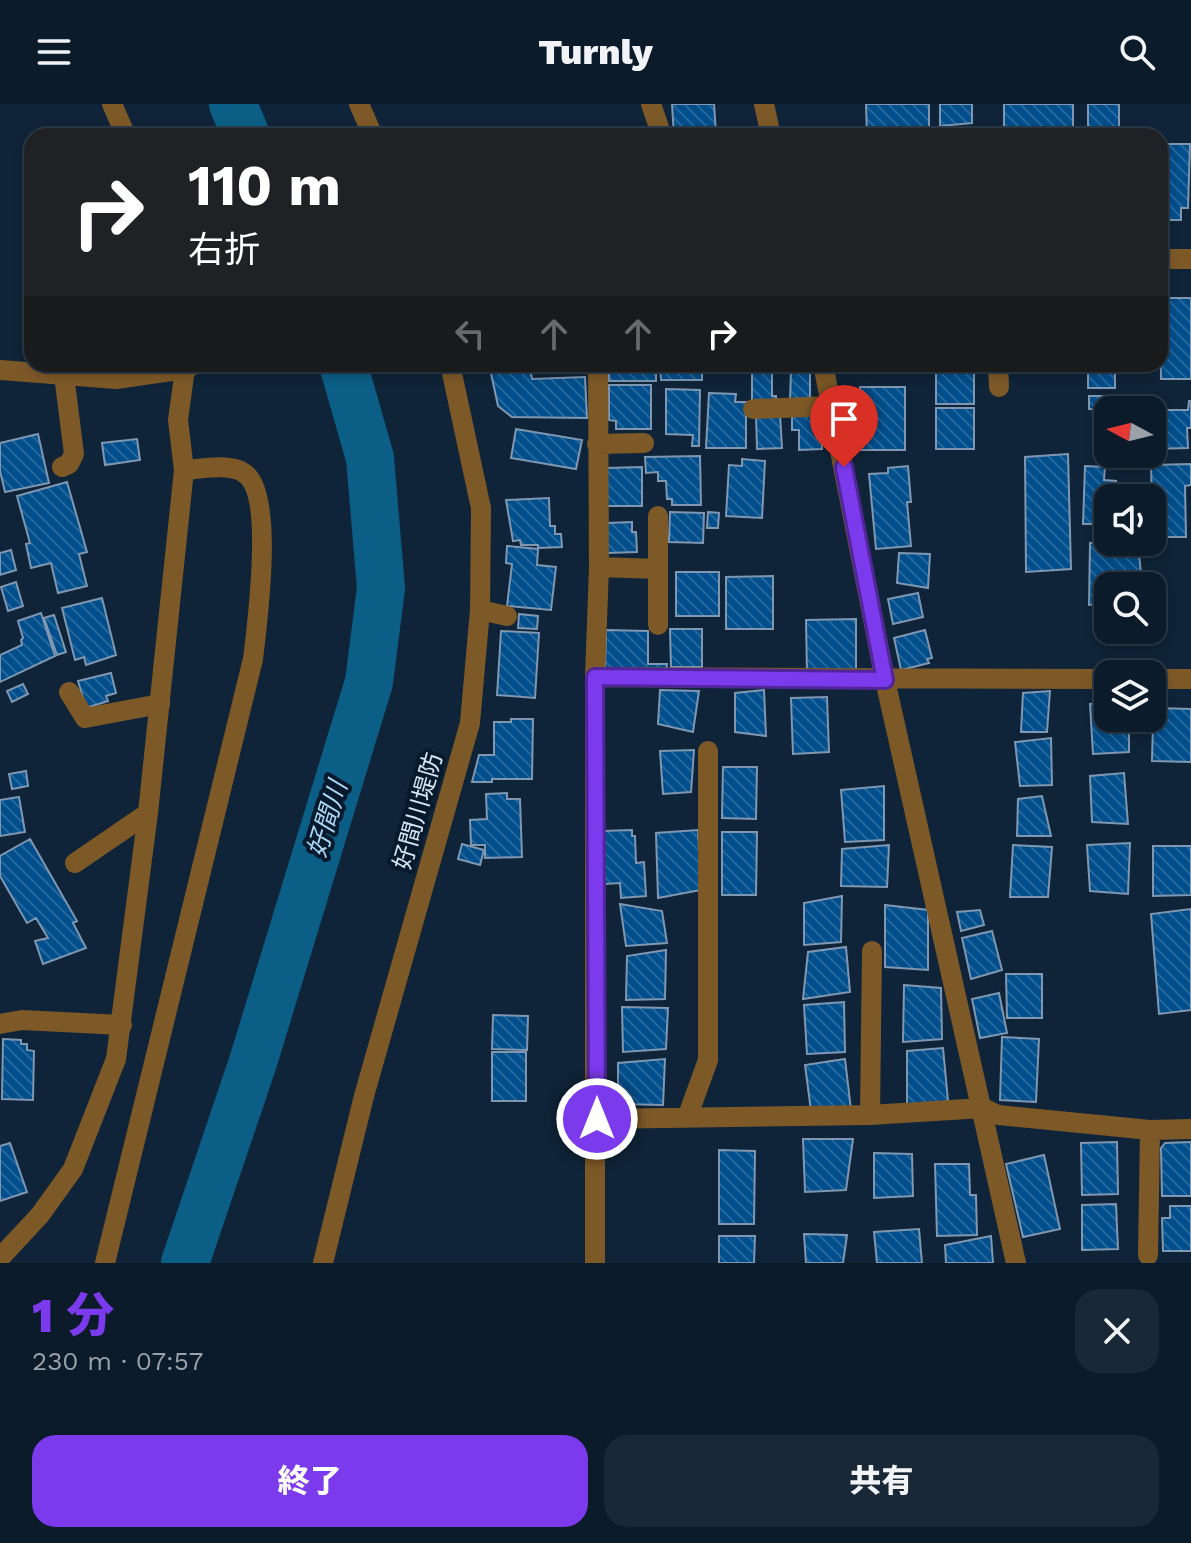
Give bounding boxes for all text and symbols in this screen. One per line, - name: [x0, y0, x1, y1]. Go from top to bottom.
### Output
- icon: menu: [32, 30, 76, 74]
- icon: search: [1115, 30, 1159, 74]
- text: Turnly: [538, 31, 653, 73]
- text: 110 m: [188, 153, 341, 219]
- icon: right: [56, 160, 160, 264]
- text: 右折: [188, 229, 260, 271]
- icon: left: [448, 312, 492, 356]
- icon: ahead: [532, 312, 576, 356]
- icon: ahead: [616, 312, 660, 356]
- icon: right: [700, 312, 744, 356]
- pin: [810, 385, 878, 467]
- north arrow: [1094, 396, 1166, 468]
- map controls: [1094, 396, 1166, 732]
- icon: arrive: [822, 397, 866, 441]
- button: sound: [1094, 484, 1166, 556]
- button: search: [1094, 572, 1166, 644]
- button: layers: [1094, 660, 1166, 732]
- street label: 好間川堤防: [388, 749, 448, 873]
- water label: 好間川: [301, 774, 354, 861]
- position arrow: [555, 1077, 639, 1161]
- text: 1 分: [32, 1287, 114, 1344]
- button: close: [1075, 1289, 1159, 1373]
- text: 230 m · 07:57: [32, 1346, 203, 1376]
- button: 終了: [32, 1435, 588, 1527]
- button: 共有: [604, 1435, 1159, 1527]

